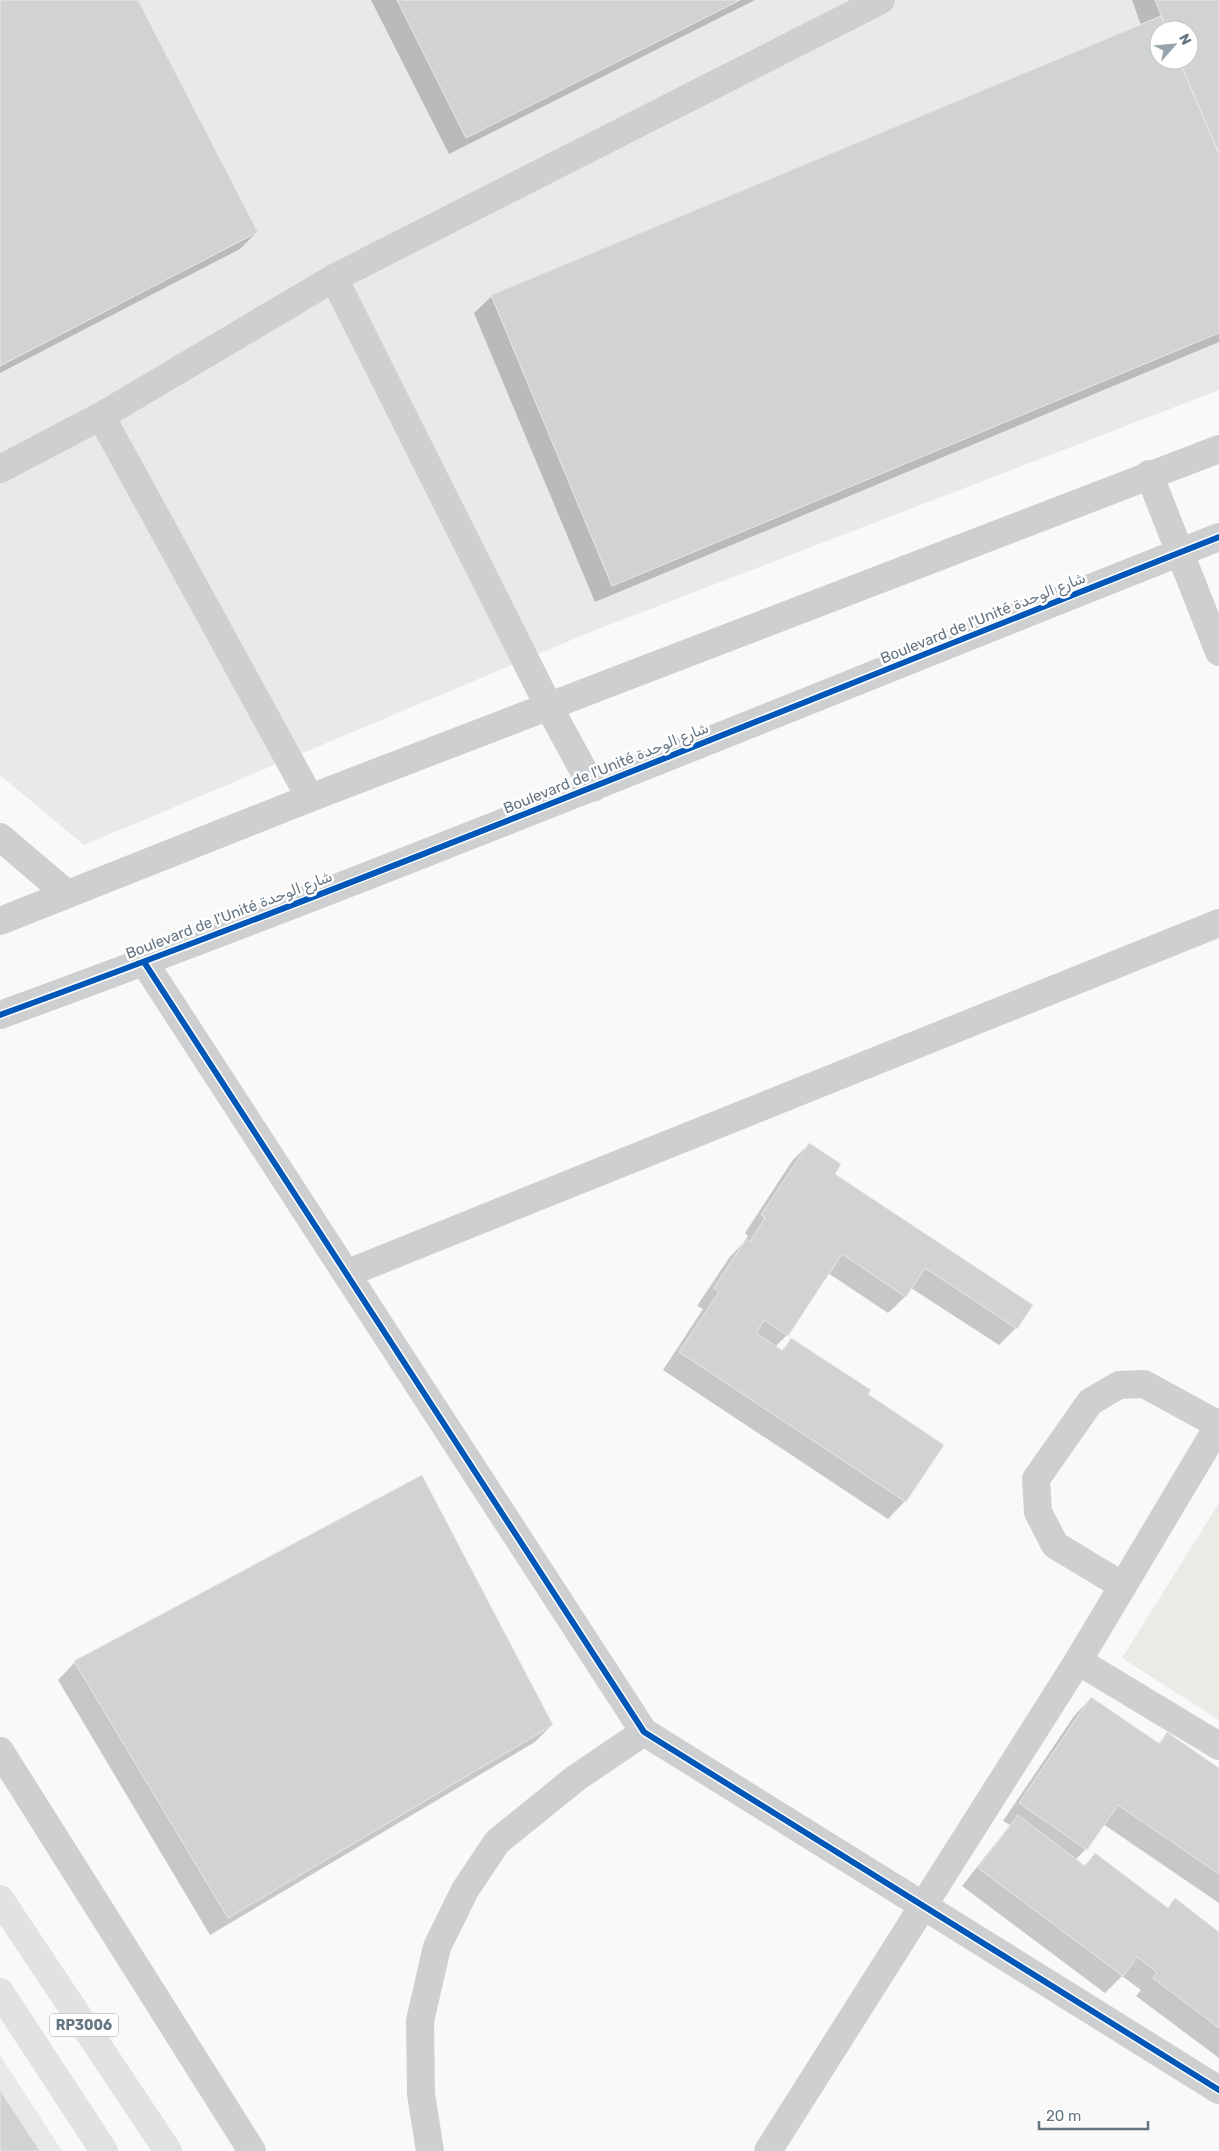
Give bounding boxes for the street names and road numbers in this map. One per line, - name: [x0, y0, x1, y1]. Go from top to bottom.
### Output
- street label: Boulevard de l'Unité شارع الوحدة: [878, 568, 1089, 669]
- street label: Boulevard de l'Unité شارع الوحدة: [501, 718, 712, 819]
- street label: Boulevard de l'Unité شارع الوحدة: [123, 867, 336, 965]
- road number: RP3006: [50, 2014, 118, 2036]

